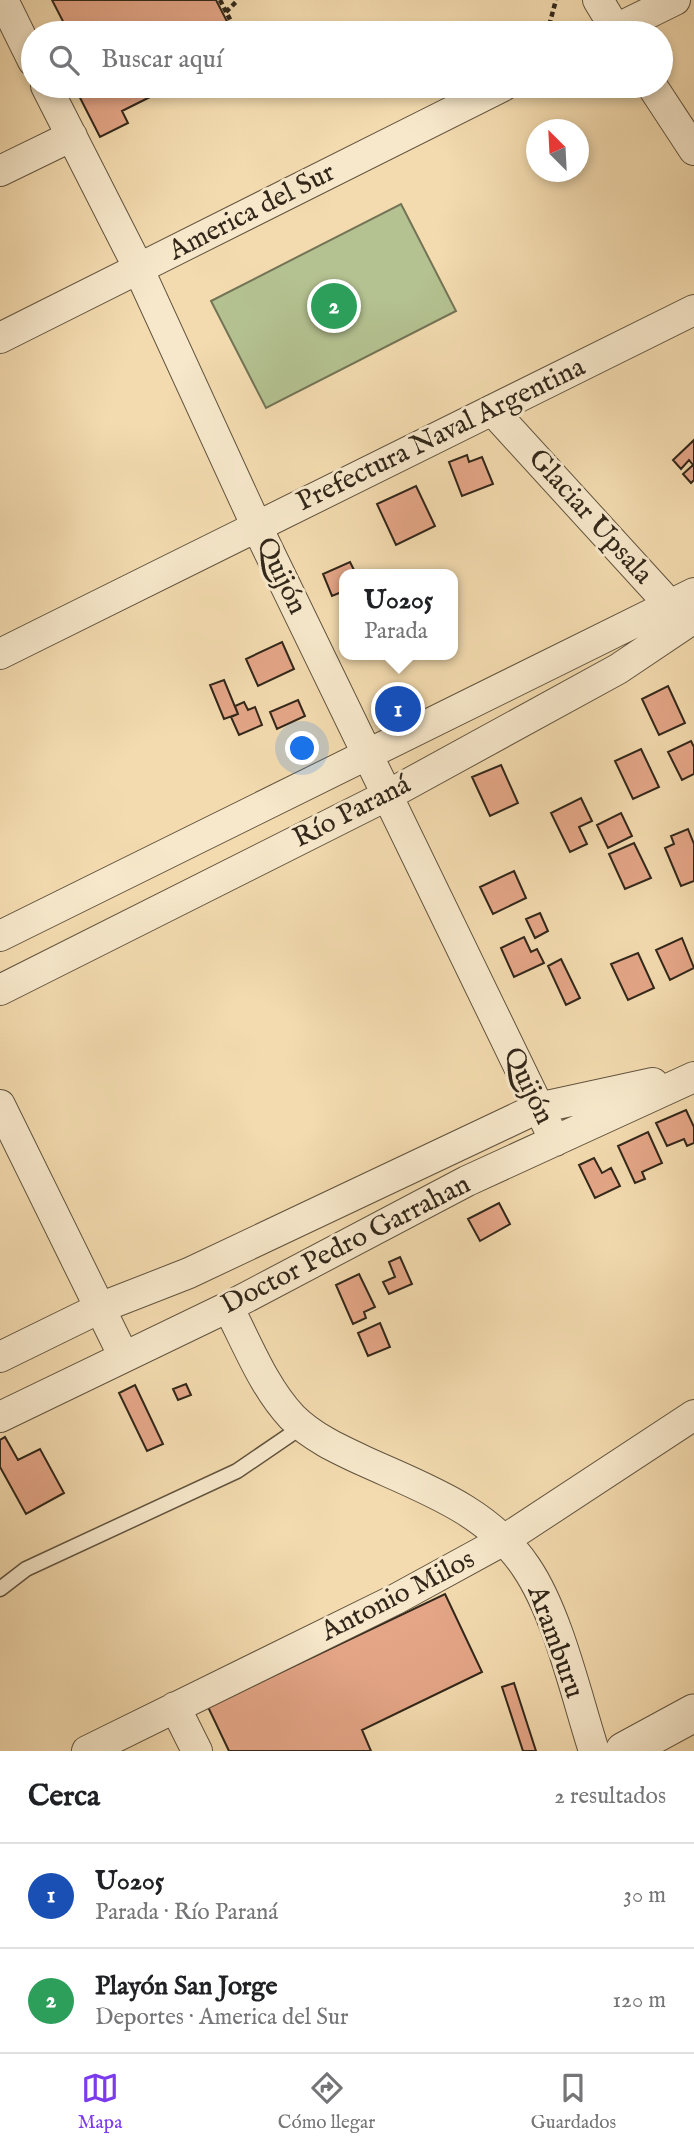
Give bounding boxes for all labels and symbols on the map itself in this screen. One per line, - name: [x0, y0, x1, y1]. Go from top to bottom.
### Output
- north arrow: [526, 119, 589, 182]
- street label: America del Sur: [162, 155, 341, 269]
- pin: 2: [311, 280, 357, 332]
- street label: Prefectura Naval Argentina: [291, 350, 592, 520]
- street label: Glaciar Upsala: [520, 442, 660, 593]
- street label: Quijón: [247, 532, 315, 620]
- pin: 1: [375, 683, 421, 735]
- your location: [285, 731, 319, 765]
- street label: Río Paraná: [287, 767, 417, 856]
- street label: Quijón: [494, 1042, 562, 1130]
- street label: Doctor Pedro Garrahan: [216, 1167, 476, 1323]
- street label: Antonio Milos: [314, 1542, 481, 1650]
- street label: Aramburu: [518, 1580, 591, 1703]

